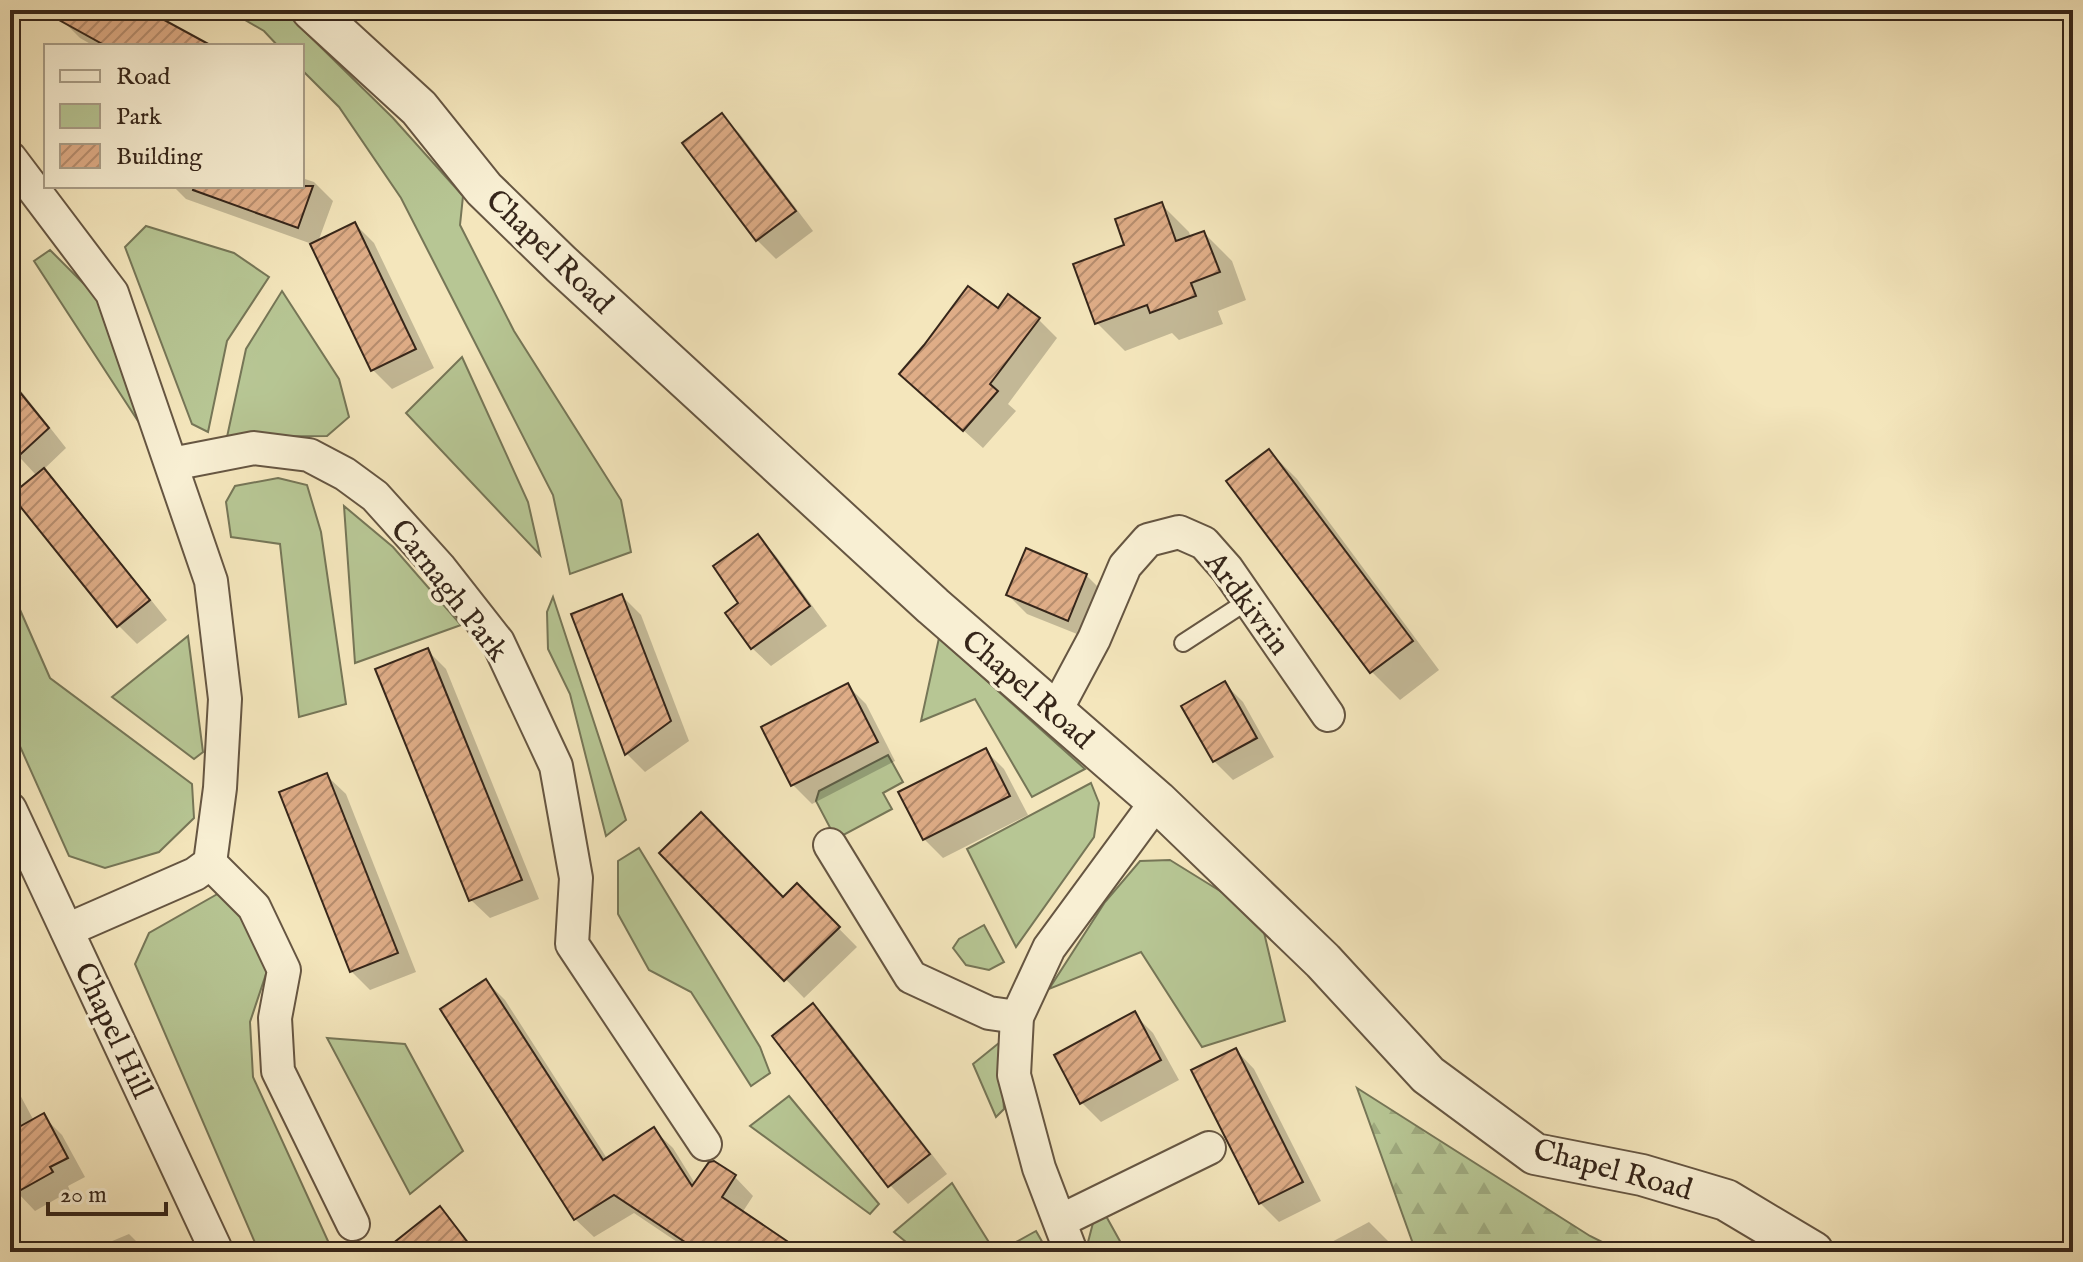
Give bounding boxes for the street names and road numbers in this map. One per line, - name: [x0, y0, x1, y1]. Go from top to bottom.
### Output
- street label: Chapel Road: [477, 182, 621, 323]
- street label: Carnagh Park: [381, 512, 516, 671]
- street label: Ardkivrin: [1195, 544, 1298, 663]
- street label: Chapel Road: [953, 623, 1101, 759]
- street label: Chapel Hill: [64, 957, 160, 1105]
- street label: Chapel Road: [1529, 1131, 1697, 1211]

